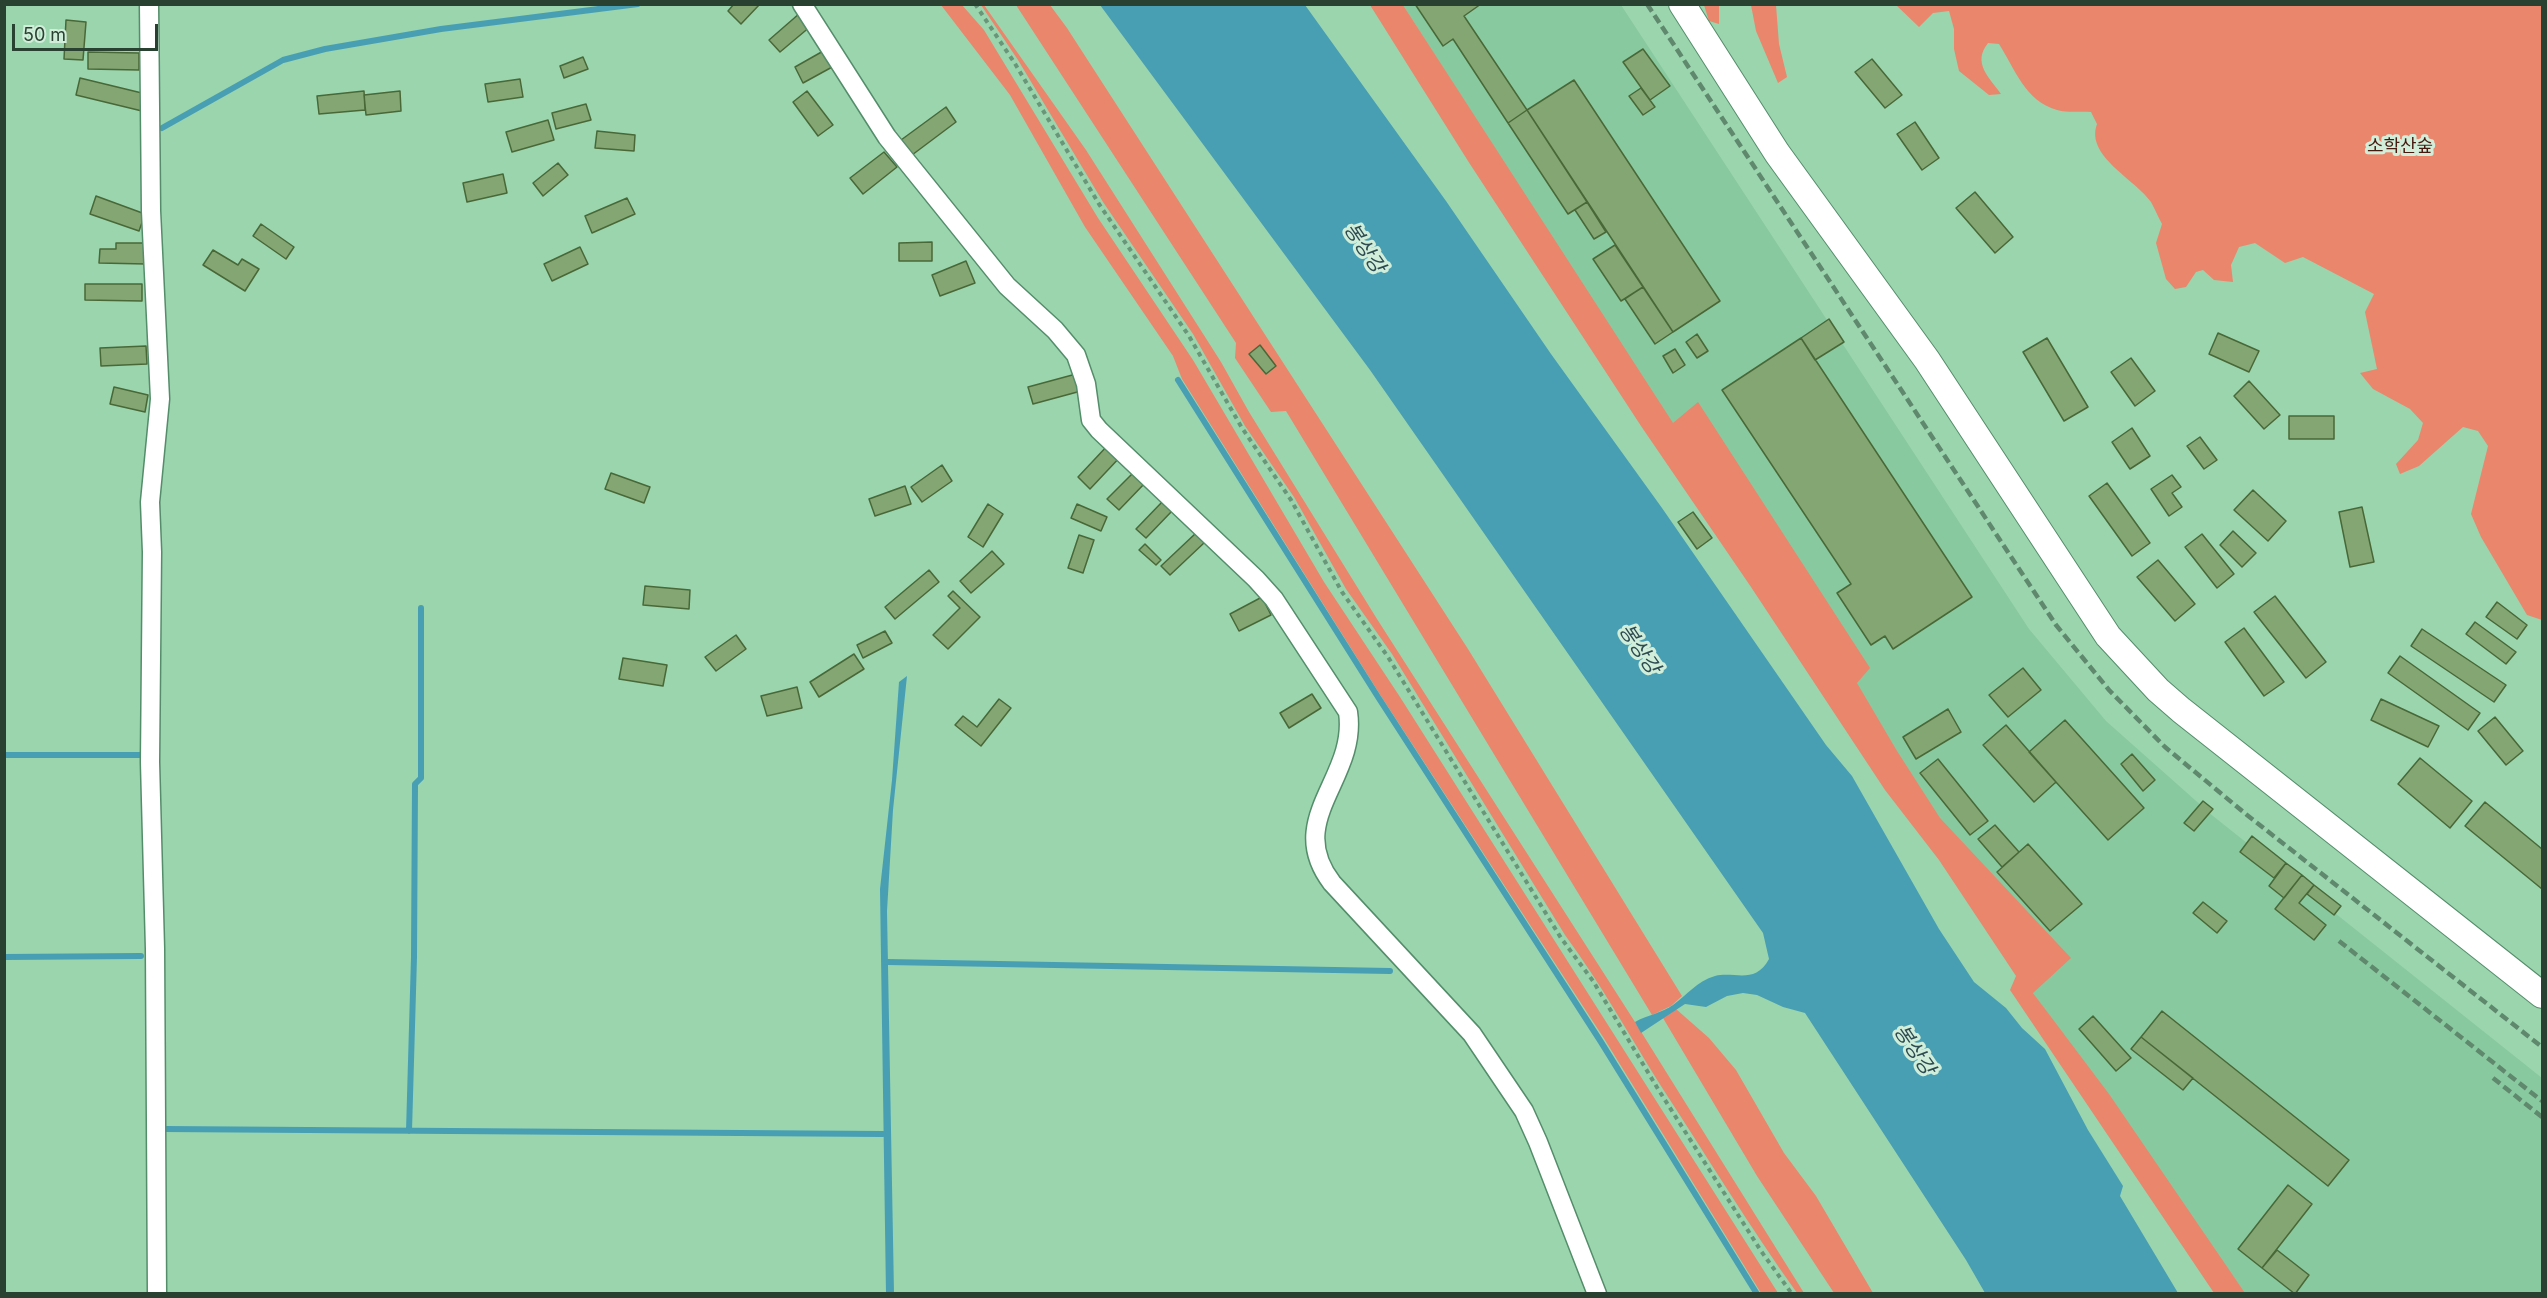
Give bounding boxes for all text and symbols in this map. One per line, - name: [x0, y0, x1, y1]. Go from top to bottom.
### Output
- scale bar: [15, 12, 160, 50]
- text: 50 m: [23, 24, 66, 45]
- park label: 소학산숲: [2367, 136, 2433, 158]
- water label: 봉상강: [1339, 218, 1389, 278]
- water label: 봉상강: [1614, 619, 1664, 679]
- water label: 봉상강: [1889, 1020, 1939, 1080]

